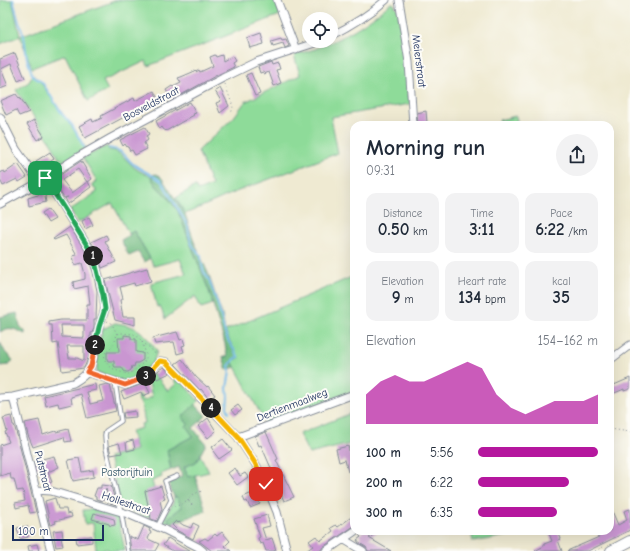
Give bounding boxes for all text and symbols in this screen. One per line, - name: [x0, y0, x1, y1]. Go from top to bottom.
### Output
- map controls: [302, 12, 338, 48]
- button: locate: [302, 12, 338, 48]
- street label: Meierstraat: [409, 34, 429, 89]
- street label: Bosveldstraat: [121, 83, 182, 124]
- button: share: [556, 134, 598, 176]
- text: Morning run: [366, 135, 485, 161]
- pin: [28, 161, 62, 195]
- text: 09:31: [366, 163, 395, 178]
- icon: arrive: [34, 167, 56, 189]
- text: Distance: [383, 207, 422, 220]
- text: Time: [471, 207, 493, 220]
- text: Pace: [550, 207, 572, 220]
- text: 0.50: [378, 220, 409, 239]
- text: 3:11: [469, 220, 495, 239]
- text: 6:22: [535, 220, 565, 239]
- text: km: [409, 225, 428, 238]
- text: /km: [565, 225, 587, 238]
- pin: 1: [83, 246, 103, 266]
- text: 1: [91, 249, 95, 262]
- text: Elevation: [382, 275, 424, 288]
- text: Heart rate: [458, 275, 506, 288]
- text: kcal: [552, 275, 571, 288]
- text: 9: [392, 288, 401, 307]
- text: 134: [458, 288, 481, 307]
- text: 35: [553, 288, 570, 307]
- text: m: [401, 293, 414, 306]
- text: bpm: [481, 293, 506, 306]
- text: Elevation: [366, 333, 416, 348]
- text: 154–162 m: [538, 333, 598, 348]
- pin: 2: [85, 335, 105, 355]
- text: 2: [92, 338, 98, 351]
- pin: 3: [136, 366, 156, 386]
- text: 3: [143, 369, 149, 382]
- street label: Dertienmaalweg: [255, 386, 329, 424]
- pin: 4: [201, 398, 221, 418]
- text: 4: [208, 401, 214, 414]
- text: 100 m: [366, 445, 401, 460]
- text: 5:56: [430, 445, 454, 460]
- street label: Putstraat: [32, 449, 55, 493]
- park label: Pastorijtuin: [101, 466, 153, 479]
- pin: [249, 467, 283, 501]
- icon: check: [255, 473, 277, 495]
- text: 200 m: [366, 475, 402, 490]
- text: 6:22: [430, 475, 453, 490]
- street label: Hollestraat: [100, 489, 153, 518]
- text: 300 m: [366, 505, 402, 520]
- text: 6:35: [430, 505, 453, 520]
- scale bar: [12, 523, 104, 542]
- text: 100 m: [18, 525, 49, 538]

